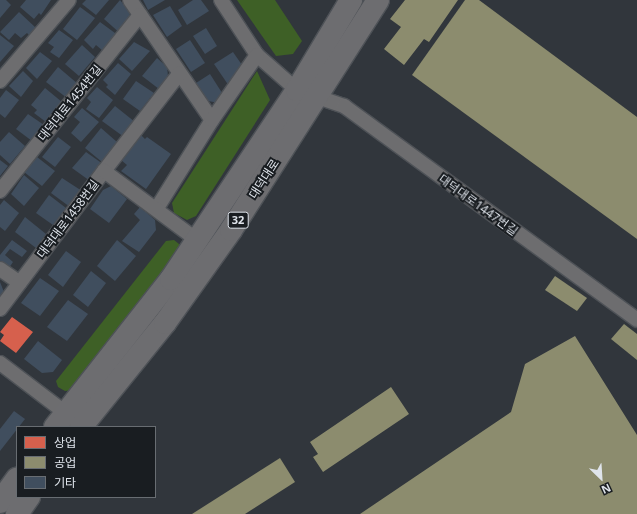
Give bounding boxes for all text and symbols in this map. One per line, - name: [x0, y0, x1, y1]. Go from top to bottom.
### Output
- street label: 대덕대로1454번길: [35, 62, 105, 144]
- street label: 대덕대로: [246, 157, 282, 201]
- street label: 대덕대로1447번길: [436, 172, 520, 238]
- street label: 대덕대로1458번길: [34, 177, 102, 261]
- road number: 32: [227, 211, 249, 229]
- legend: [16, 426, 156, 498]
- text: 상업: [54, 434, 76, 451]
- text: 공업: [54, 454, 76, 471]
- north arrow: [581, 458, 621, 498]
- text: 기타: [54, 474, 76, 491]
- text: N: [599, 481, 614, 498]

